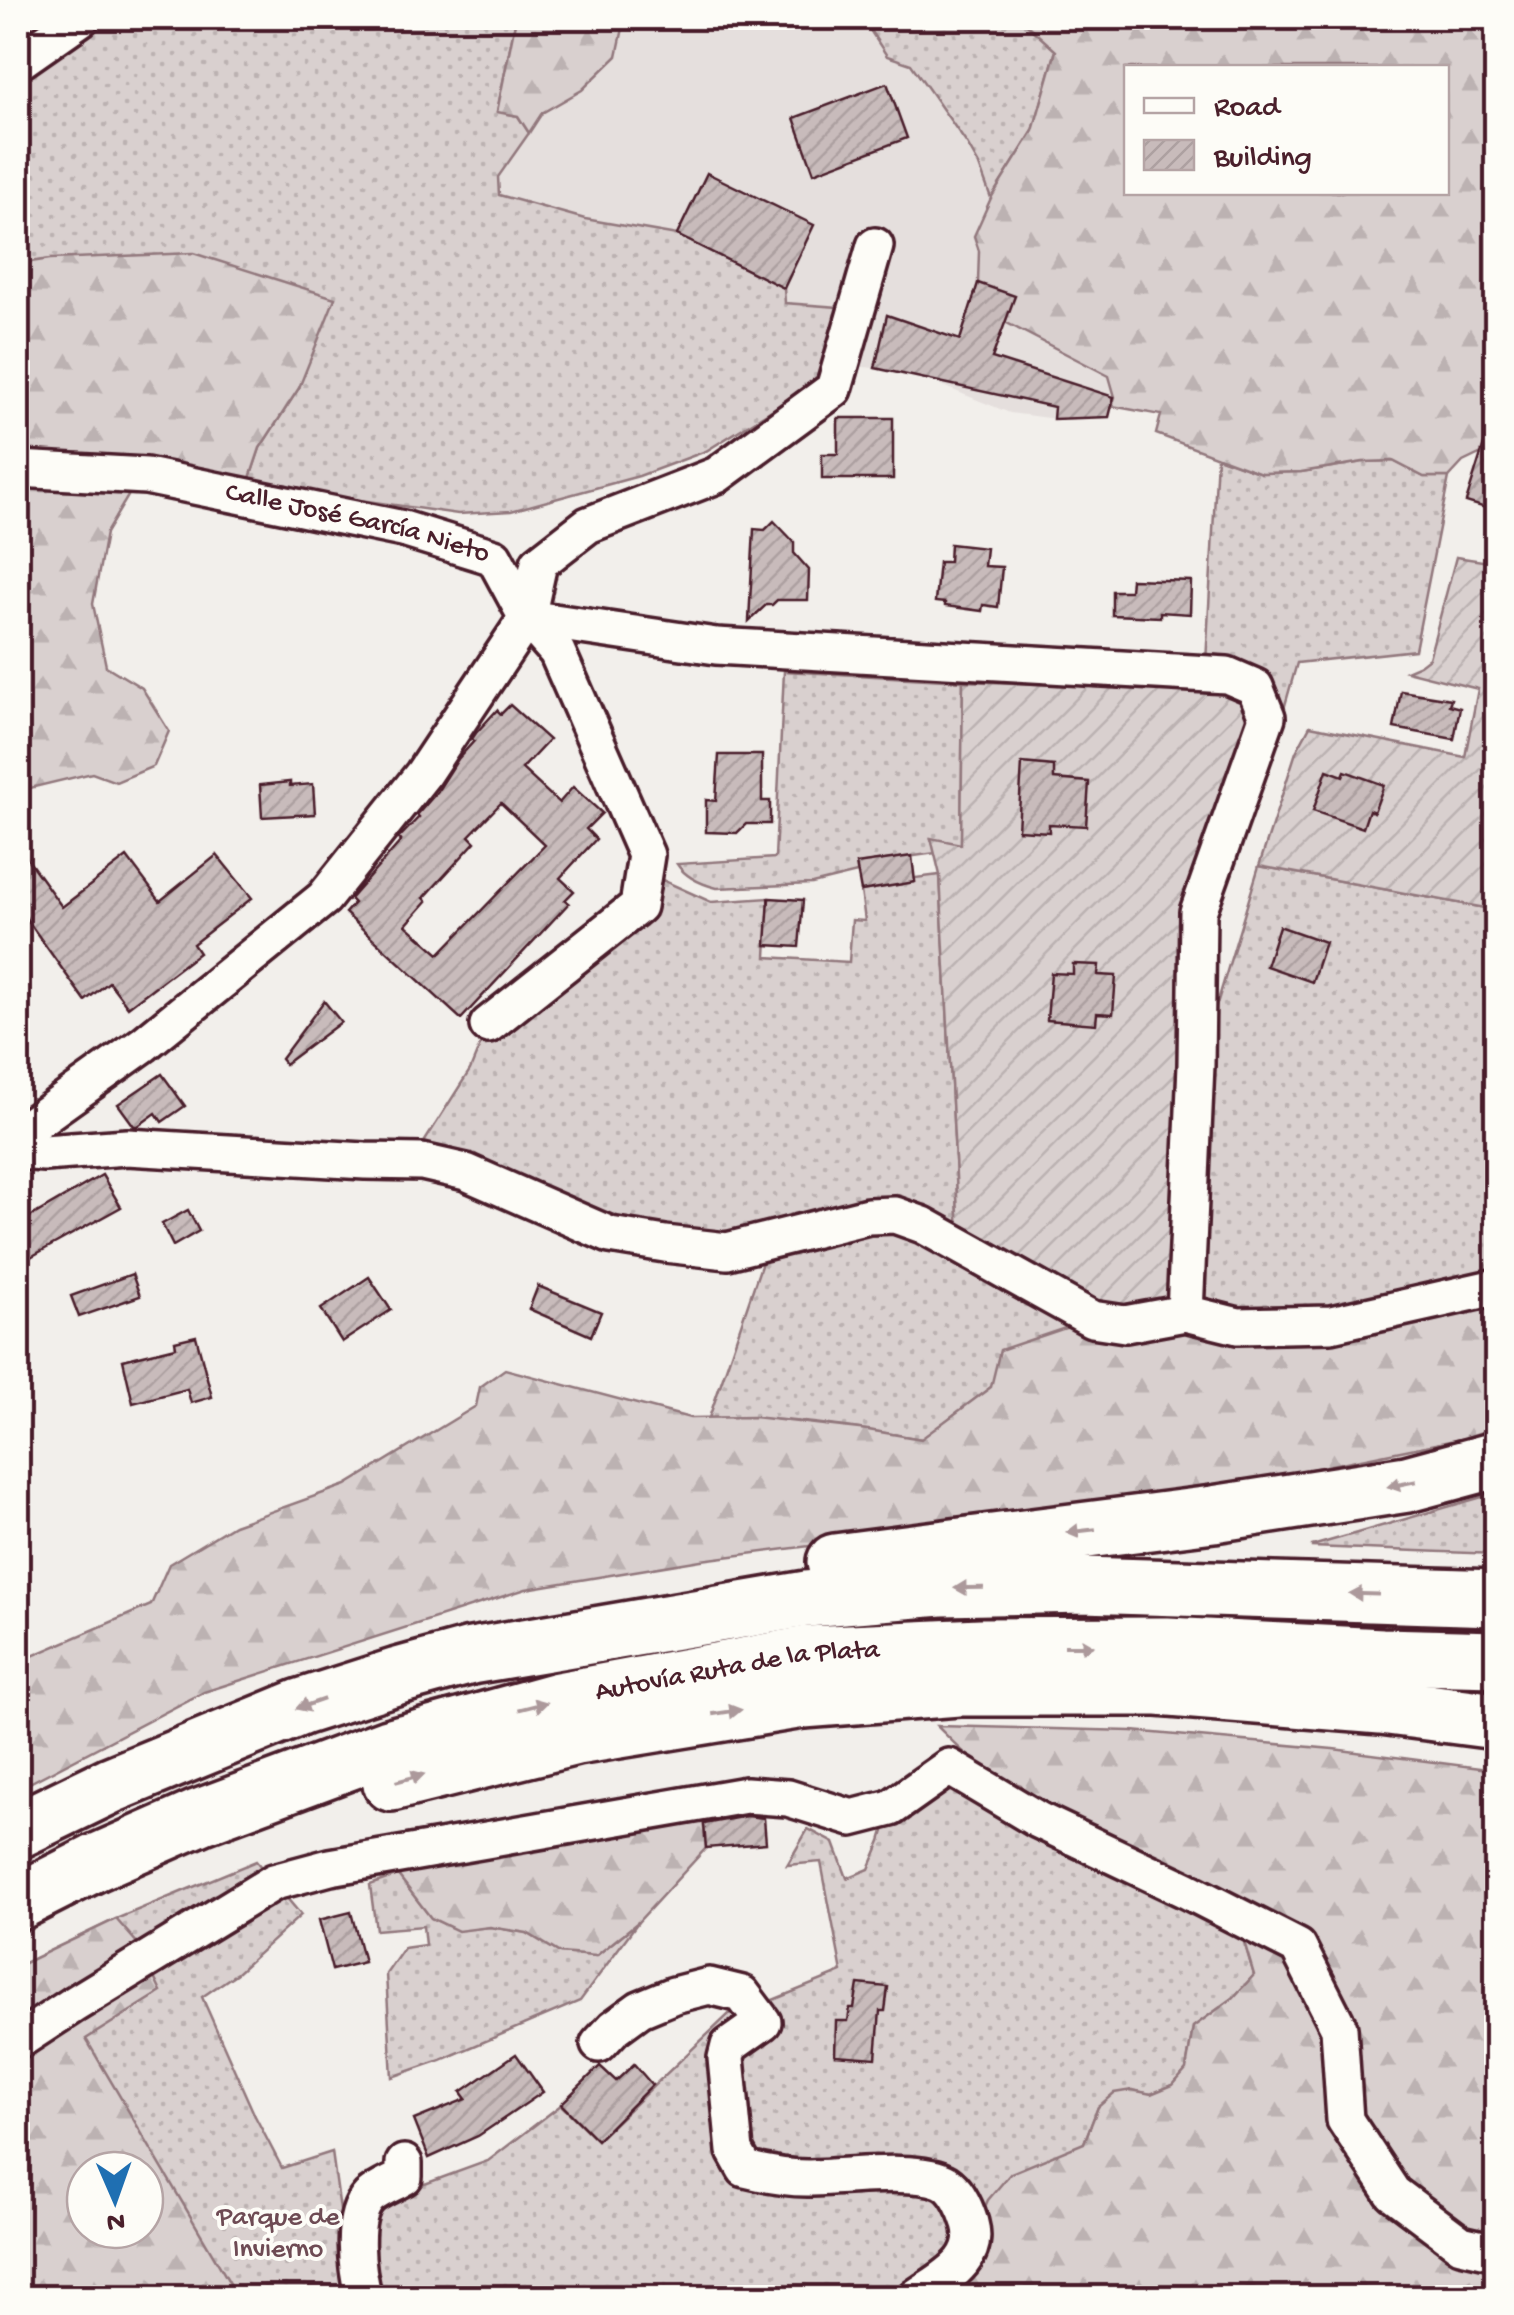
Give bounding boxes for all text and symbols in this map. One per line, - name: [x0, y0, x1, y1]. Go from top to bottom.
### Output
- legend: [1124, 65, 1449, 195]
- text: Road: [1214, 92, 1282, 127]
- text: Building: [1213, 142, 1312, 177]
- street label: Calle José García Nieto: [222, 476, 494, 571]
- one-way arrow: [1386, 1477, 1417, 1492]
- one-way arrow: [1064, 1523, 1096, 1539]
- one-way arrow: [953, 1580, 985, 1596]
- one-way arrow: [1348, 1586, 1380, 1602]
- street label: Autovía Ruta de la Plata: [593, 1634, 882, 1709]
- one-way arrow: [1063, 1637, 1095, 1653]
- one-way arrow: [295, 1698, 325, 1713]
- one-way arrow: [518, 1698, 549, 1714]
- one-way arrow: [712, 1704, 744, 1719]
- one-way arrow: [395, 1770, 426, 1785]
- north arrow: [65, 2150, 165, 2250]
- park label: Parque de Invierno: [216, 2202, 340, 2267]
- text: N: [106, 2204, 125, 2237]

